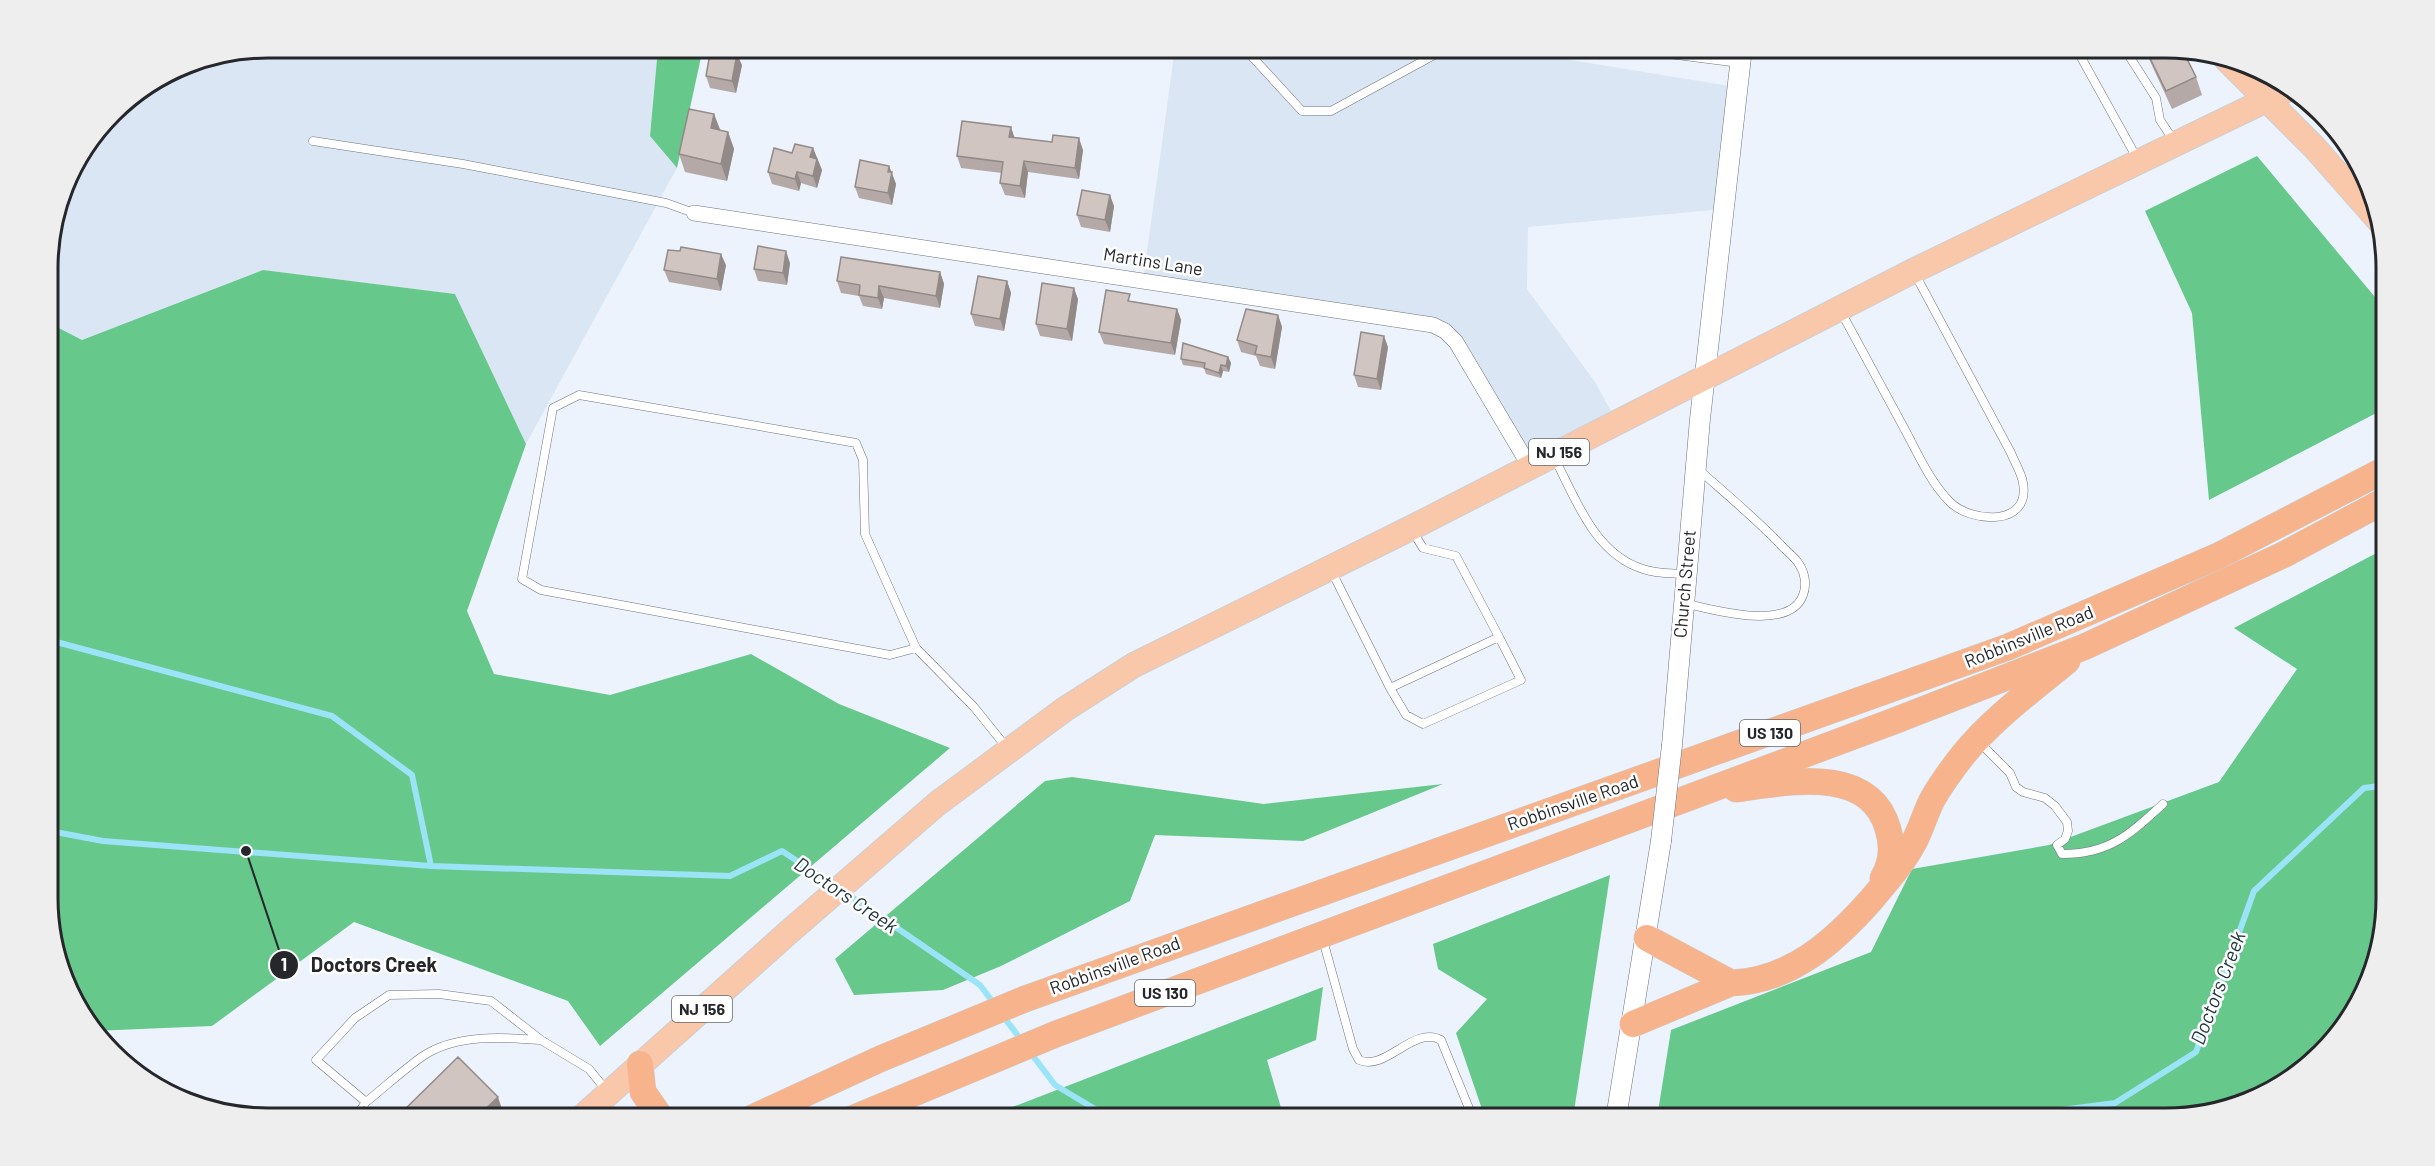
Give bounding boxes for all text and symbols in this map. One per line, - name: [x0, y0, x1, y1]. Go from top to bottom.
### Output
- street label: Martins Lane: [1102, 242, 1205, 280]
- road number: NJ 156: [1529, 439, 1589, 465]
- street label: Church Street: [1668, 529, 1700, 639]
- street label: Robbinsville Road: [1961, 600, 2096, 672]
- road number: US 130: [1740, 720, 1800, 746]
- street label: Robbinsville Road: [1504, 769, 1641, 835]
- water label: Doctors Creek: [790, 851, 903, 938]
- water label: Doctors Creek: [2184, 927, 2250, 1048]
- street label: Robbinsville Road: [1046, 931, 1183, 999]
- callout: Doctors Creek: [269, 946, 449, 984]
- text: Doctors Creek: [311, 952, 438, 976]
- text: 1: [281, 953, 287, 975]
- road number: US 130: [1135, 980, 1195, 1006]
- road number: NJ 156: [672, 996, 732, 1022]

